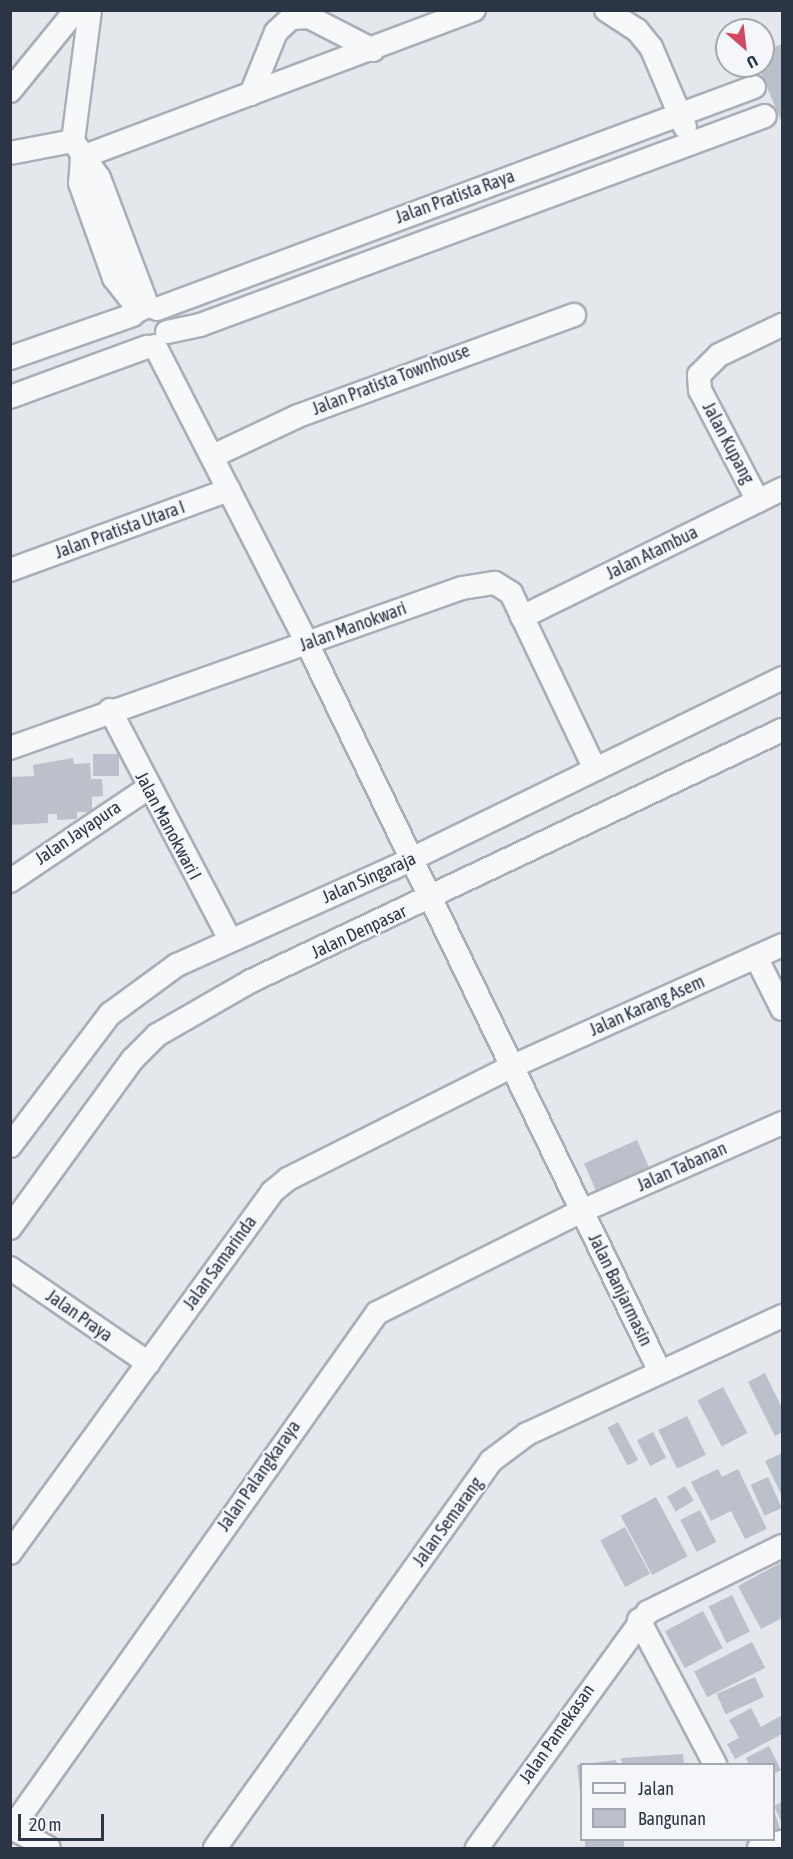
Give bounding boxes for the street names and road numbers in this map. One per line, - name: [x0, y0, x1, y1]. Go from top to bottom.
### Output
- street label: Jalan Pratista Raya: [392, 165, 518, 229]
- street label: Jalan Pratista Townhouse: [309, 340, 473, 420]
- street label: Jalan Kupang: [698, 399, 758, 487]
- street label: Jalan Pratista Utara I: [52, 496, 188, 564]
- street label: Jalan Atambua: [603, 522, 701, 584]
- street label: Jalan Manokwari: [296, 598, 410, 656]
- street label: Jalan Manokwari I: [130, 768, 206, 884]
- street label: Jalan Jayapura: [31, 796, 125, 870]
- street label: Jalan Singaraja: [319, 848, 419, 908]
- street label: Jalan Denpasar: [308, 901, 410, 963]
- street label: Jalan Karang Asem: [586, 971, 708, 1041]
- street label: Jalan Tabanan: [634, 1138, 730, 1196]
- street label: Jalan Samarinda: [179, 1212, 261, 1314]
- street label: Jalan Banjarmasin: [583, 1230, 657, 1350]
- street label: Jalan Praya: [42, 1285, 116, 1347]
- street label: Jalan Palangkaraya: [213, 1417, 305, 1535]
- street label: Jalan Semarang: [408, 1473, 488, 1571]
- street label: Jalan Pamekasan: [515, 1680, 599, 1788]

